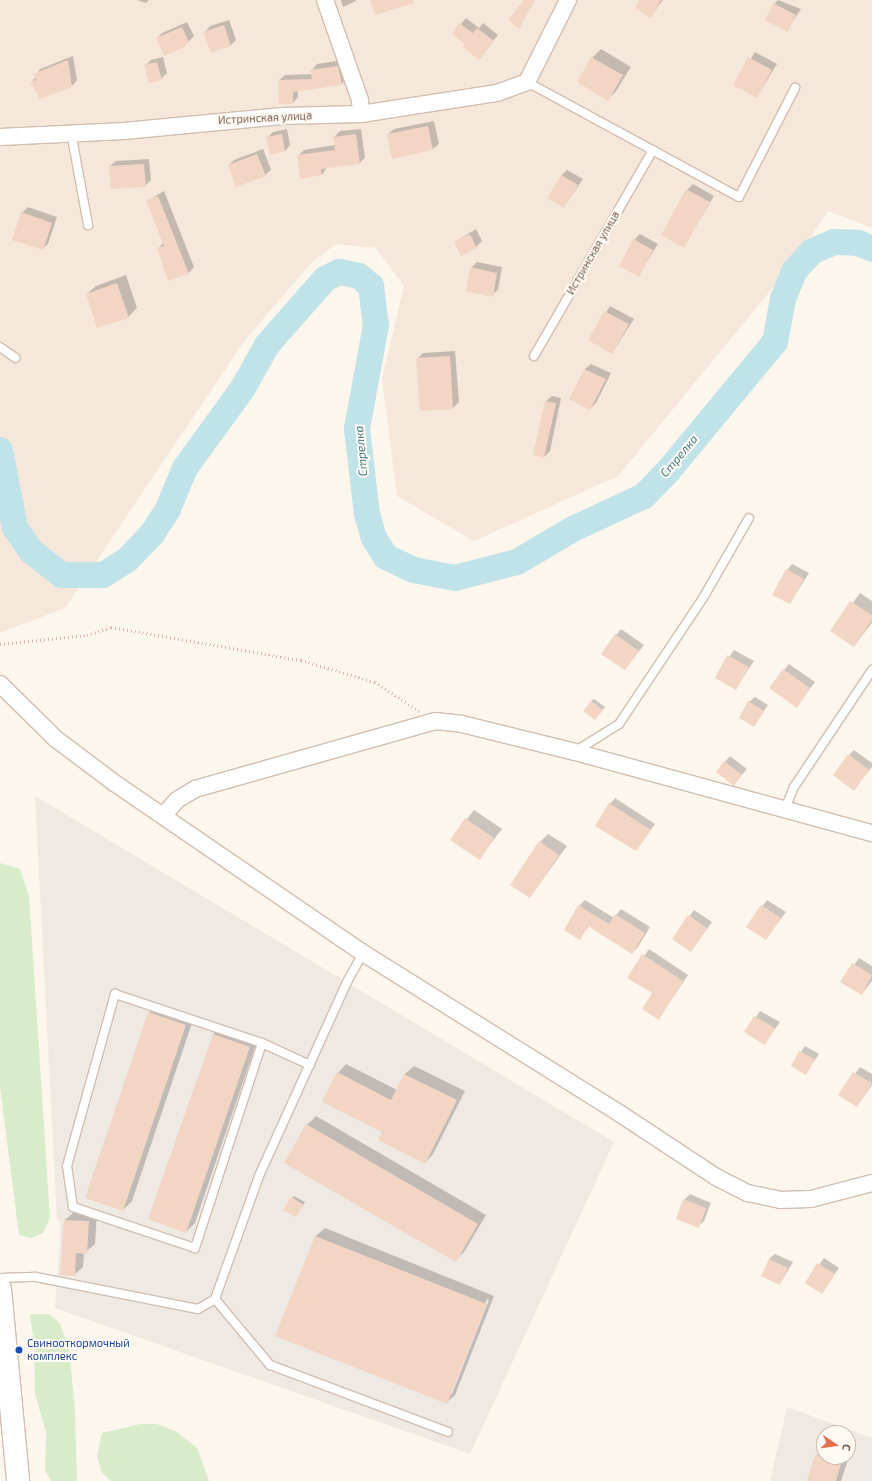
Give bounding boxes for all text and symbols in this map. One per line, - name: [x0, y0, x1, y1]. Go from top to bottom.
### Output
- street label: Истринская улица: [218, 109, 312, 127]
- street label: Истринская улица: [564, 209, 622, 297]
- water label: Стрелка: [352, 425, 370, 477]
- water label: Стрелка: [657, 432, 701, 480]
- place label: Свинооткормочный комплекс: [27, 1337, 130, 1363]
- marker: Свинооткормочный комплекс: [14, 1345, 24, 1355]
- north arrow: [816, 1425, 856, 1465]
- text: С: [840, 1443, 854, 1452]

